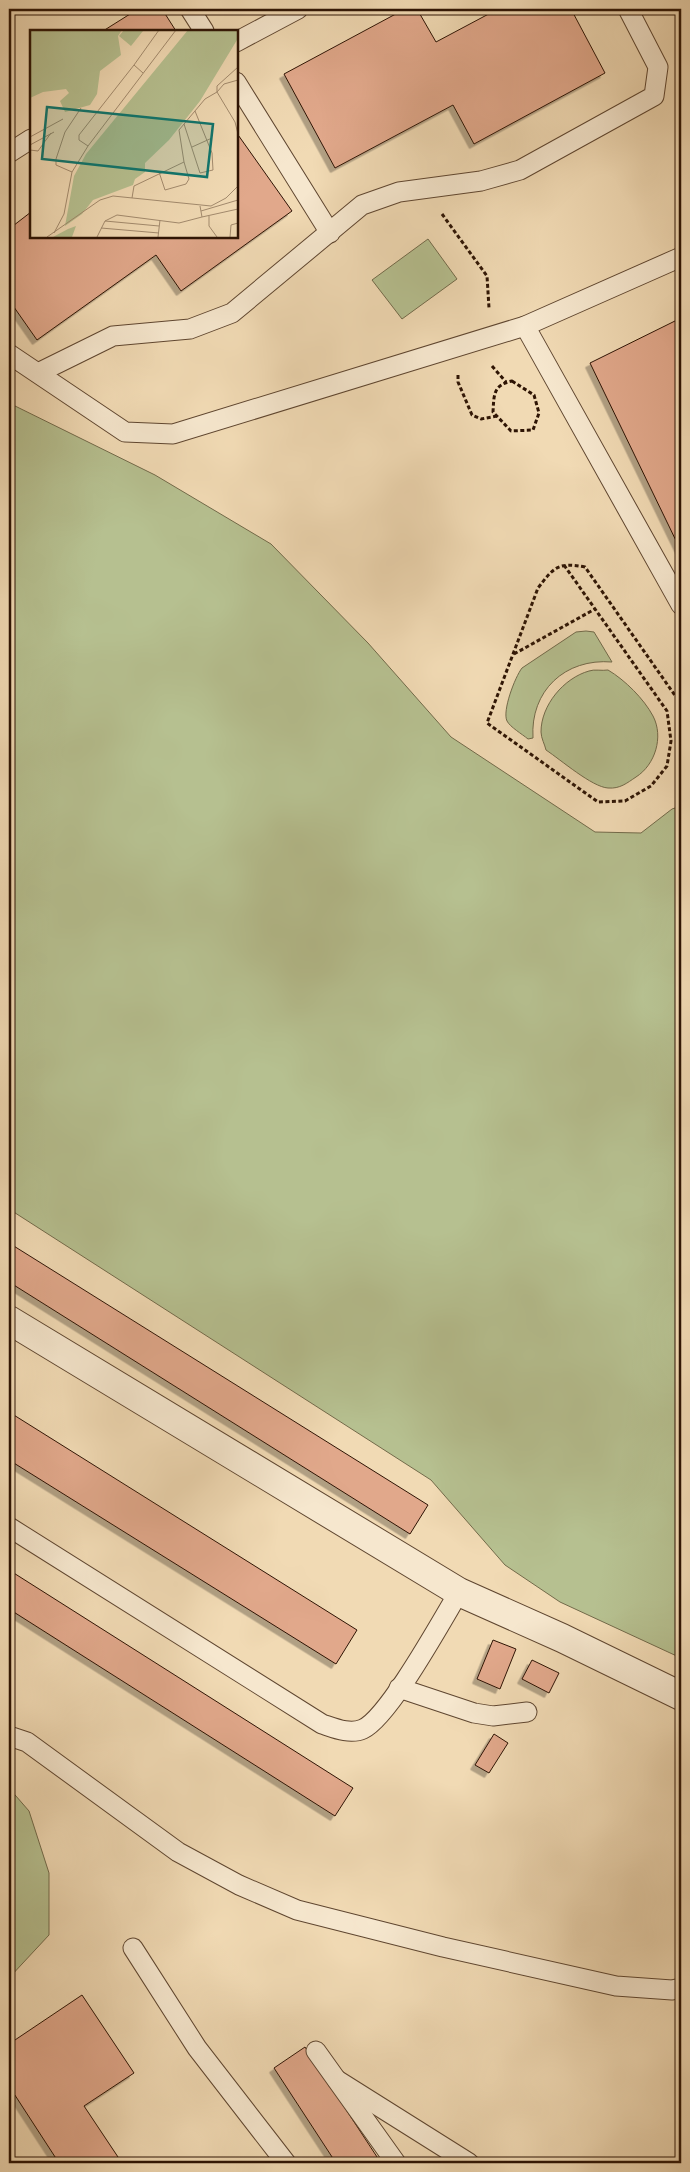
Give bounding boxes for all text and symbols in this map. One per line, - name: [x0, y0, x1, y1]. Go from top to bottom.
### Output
- inset map: [30, 30, 238, 238]

